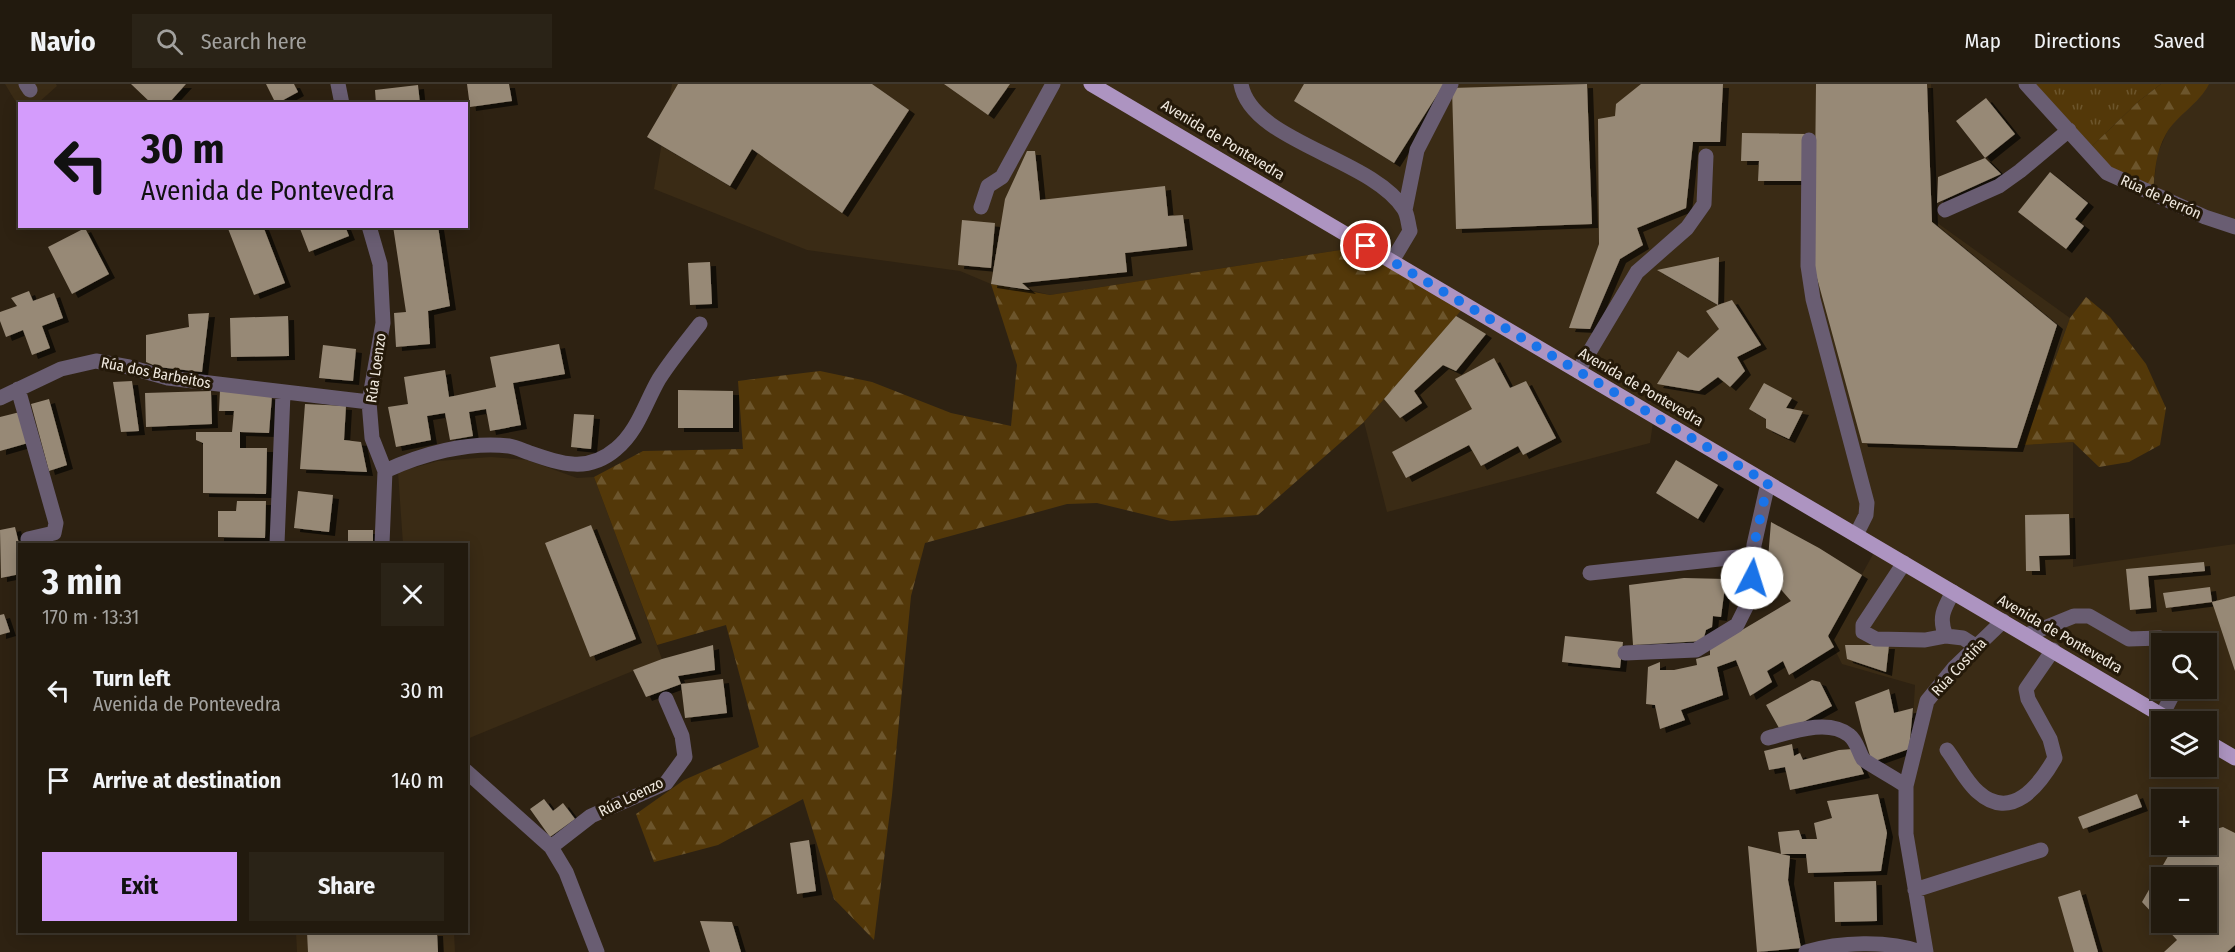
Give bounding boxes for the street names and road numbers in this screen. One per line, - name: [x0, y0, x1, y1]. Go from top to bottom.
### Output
- street label: Avenida de Pontevedra: [1158, 96, 1288, 184]
- street label: Rúa de Perrón: [2118, 171, 2204, 223]
- street label: Rúa Loenzo: [362, 332, 390, 404]
- street label: Avenida de Pontevedra: [1575, 344, 1707, 430]
- street label: Rúa dos Barbeitos: [99, 354, 213, 392]
- street label: Avenida de Pontevedra: [1994, 591, 2126, 677]
- street label: Rúa Costiña: [1928, 634, 1990, 700]
- street label: Rúa Loenzo: [596, 773, 667, 820]

